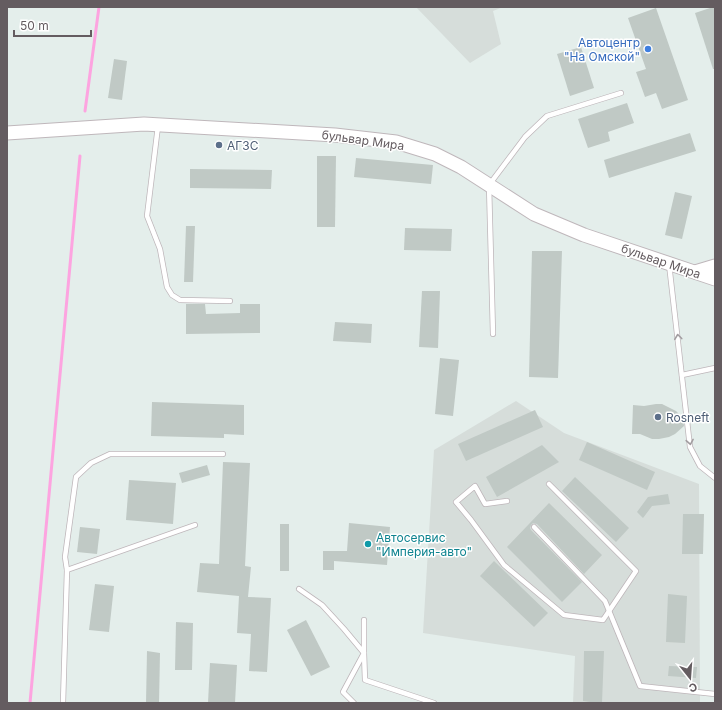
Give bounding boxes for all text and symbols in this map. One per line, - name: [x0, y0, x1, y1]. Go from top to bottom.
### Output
- scale bar: [14, 12, 91, 38]
- text: 50 m: [20, 18, 49, 33]
- place label: Автоцентр "На Омской": [564, 35, 640, 64]
- marker: Автоцентр "На Омской": [643, 44, 653, 54]
- street label: бульвар Мира: [321, 127, 405, 153]
- place label: АГЗС: [227, 138, 259, 153]
- marker: АГЗС: [214, 140, 224, 150]
- street label: бульвар Мира: [619, 240, 703, 282]
- one-way arrow: [673, 334, 682, 340]
- place label: Rosneft: [666, 410, 709, 425]
- marker: Rosneft: [653, 412, 663, 422]
- one-way arrow: [685, 439, 694, 445]
- place label: Автосервис "Империя-авто": [376, 530, 472, 559]
- marker: Автосервис "Империя-авто": [363, 539, 373, 549]
- north arrow: [670, 658, 710, 698]
- text: С: [687, 680, 699, 695]

